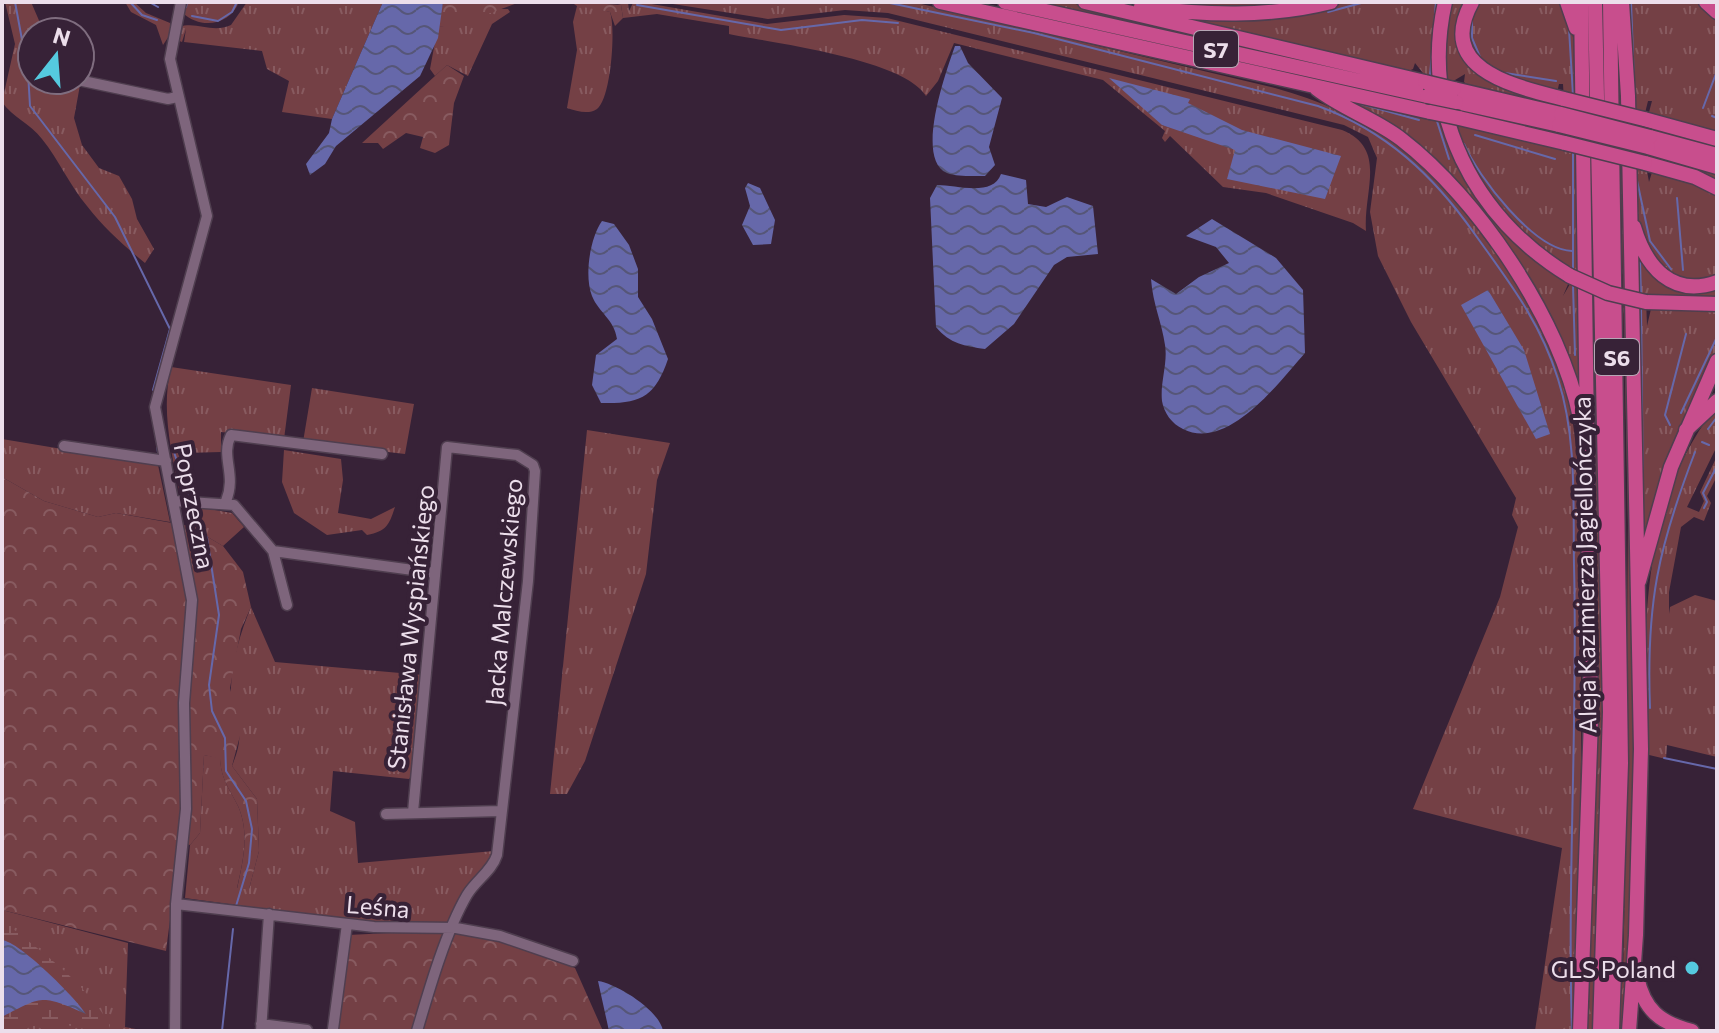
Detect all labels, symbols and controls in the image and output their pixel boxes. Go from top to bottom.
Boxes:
north arrow [16,16,96,96]
text: N [50,21,74,52]
road number: S7 [1194,31,1238,67]
road number: S6 [1595,339,1639,375]
street label: Aleja Kazimierza Jagiellończyka [1567,396,1601,734]
street label: Poprzeczna [169,441,221,571]
street label: Jacka Malczewskiego [479,477,527,707]
street label: Stanisława Wyspiańskiego [381,483,439,771]
street label: Leśna [345,889,411,923]
place label: GLS Poland [1551,954,1676,983]
marker: GLS Poland [1683,959,1701,977]

